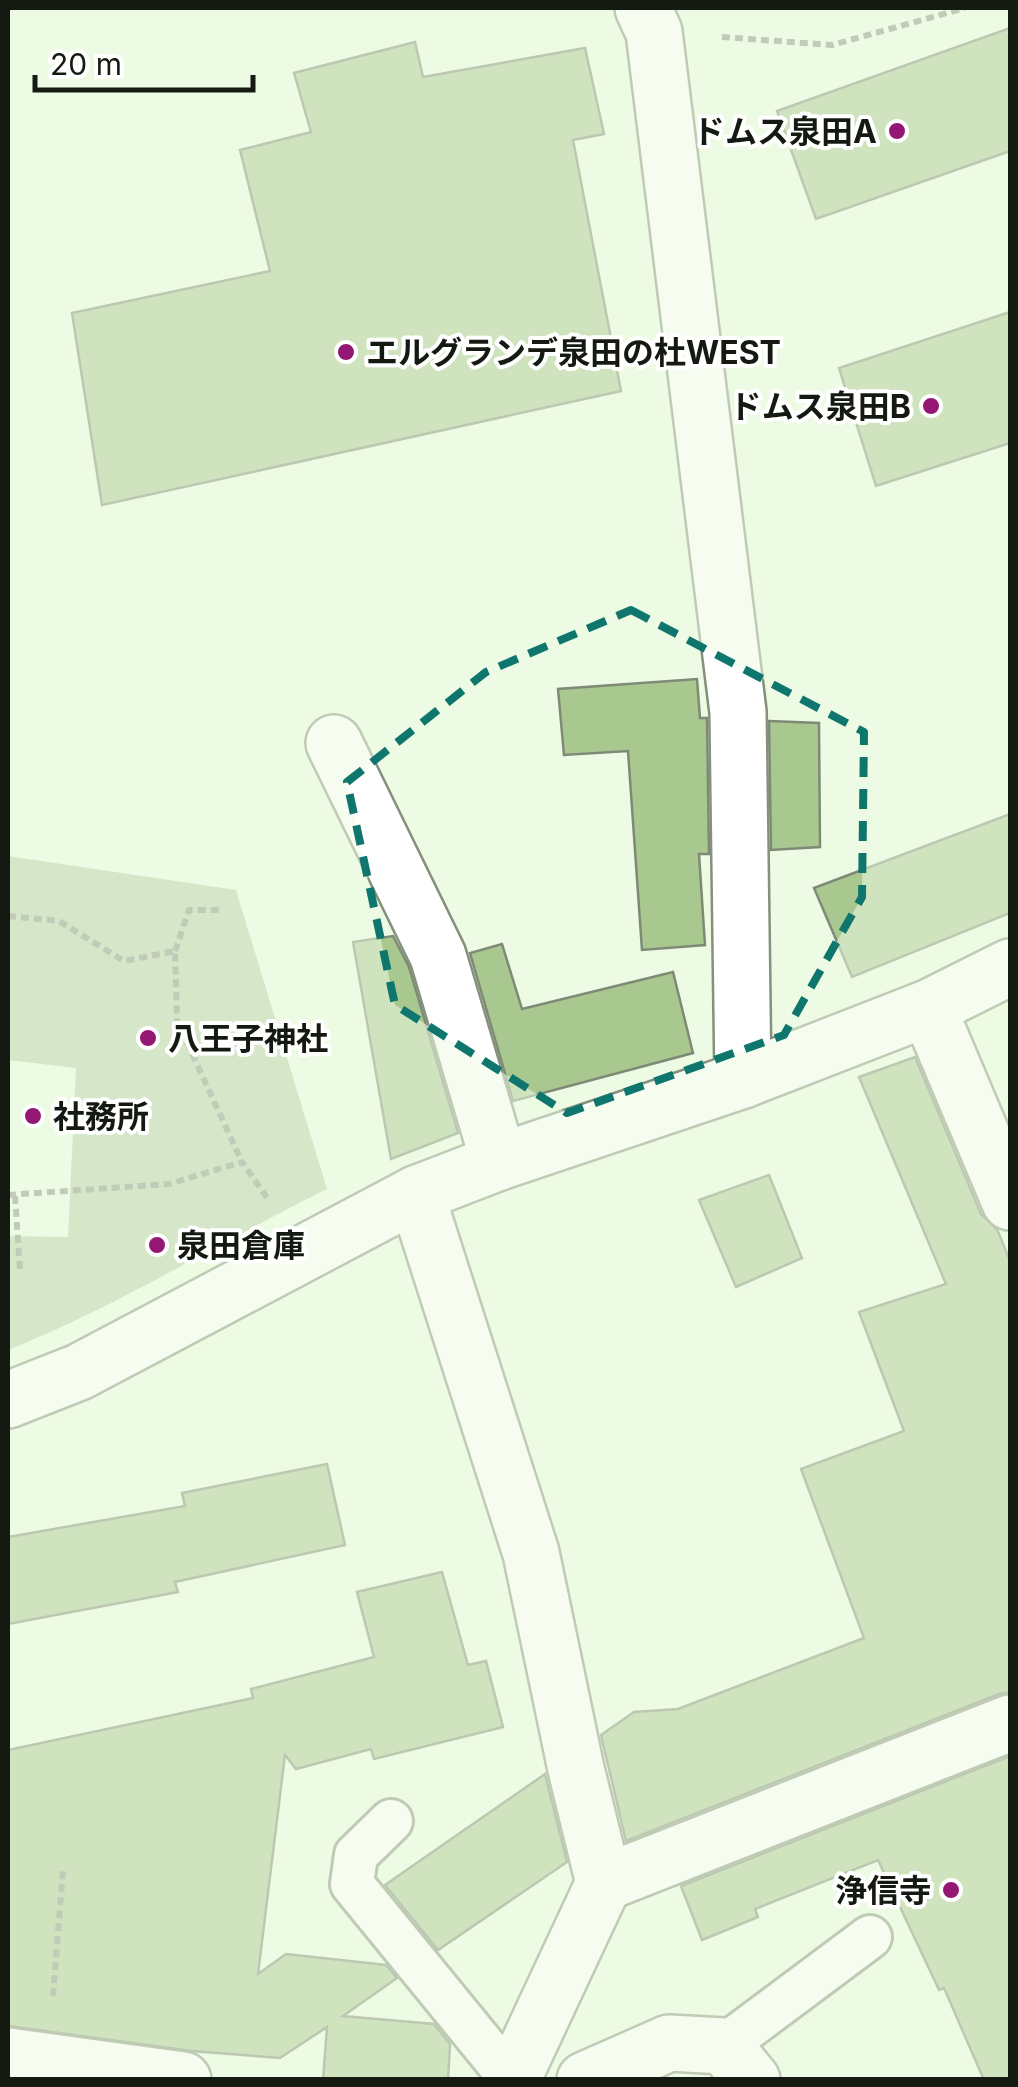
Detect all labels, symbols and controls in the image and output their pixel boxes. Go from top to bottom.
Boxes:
scale bar [35,30,252,92]
text: 20 m [50,46,122,82]
place label: ドムス泉田A [693,112,877,151]
marker: ドムス泉田A [886,120,908,142]
place label: エルグランデ泉田の杜WEST [366,333,781,372]
marker: エルグランデ泉田の杜WEST [335,341,357,363]
place label: ドムス泉田B [730,387,911,426]
marker: ドムス泉田B [920,395,942,417]
place label: 八王子神社 [168,1019,328,1058]
marker: 八王子神社 [137,1027,159,1049]
place label: 社務所 [53,1097,149,1136]
marker: 社務所 [22,1105,44,1127]
place label: 泉田倉庫 [177,1226,305,1265]
marker: 泉田倉庫 [146,1234,168,1256]
place label: 浄信寺 [835,1871,931,1910]
marker: 浄信寺 [940,1879,962,1901]

